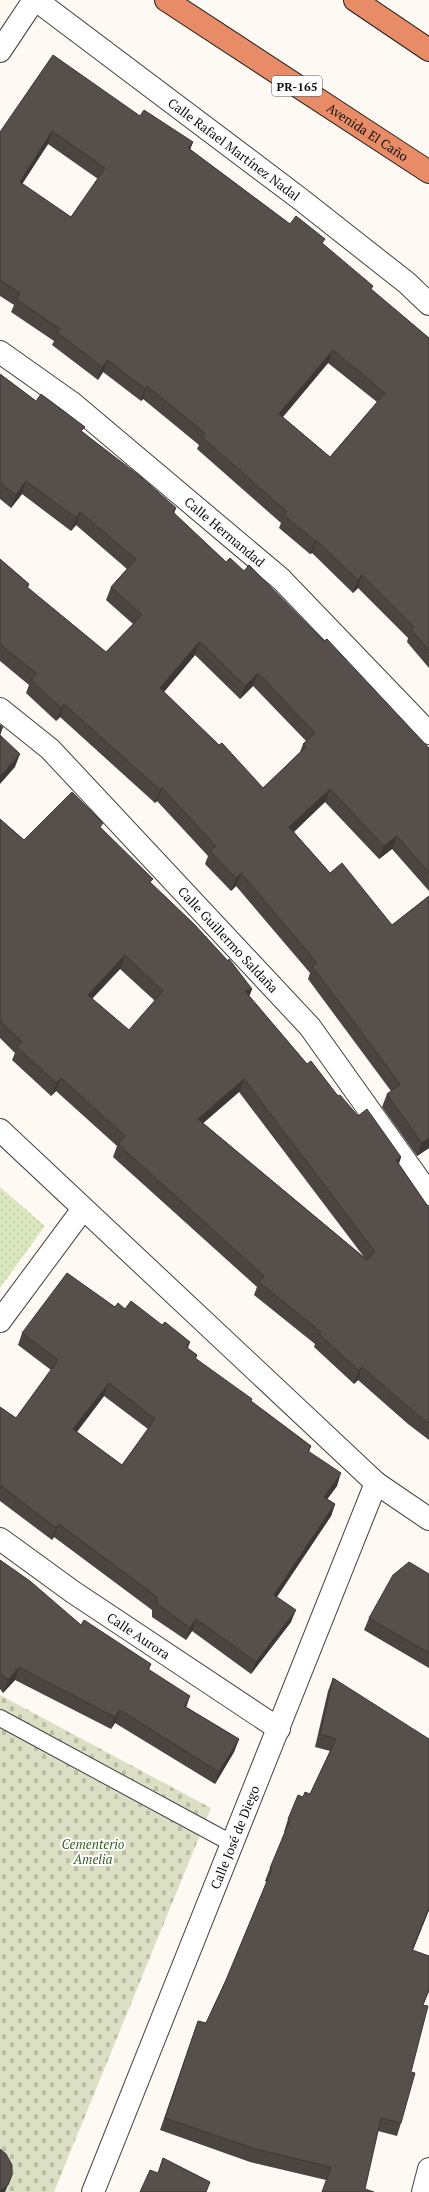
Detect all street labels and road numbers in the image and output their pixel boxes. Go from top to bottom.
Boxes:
road number: PR-165 [272,76,322,96]
street label: Calle Rafael Martínez Nadal [164,94,304,205]
street label: Avenida El Caño [323,99,412,165]
street label: Calle Hermandad [181,493,269,571]
street label: Calle Guillermo Saldaña [174,883,283,997]
street label: Calle Aurora [103,1608,174,1663]
street label: Calle José de Diego [206,1783,263,1892]

